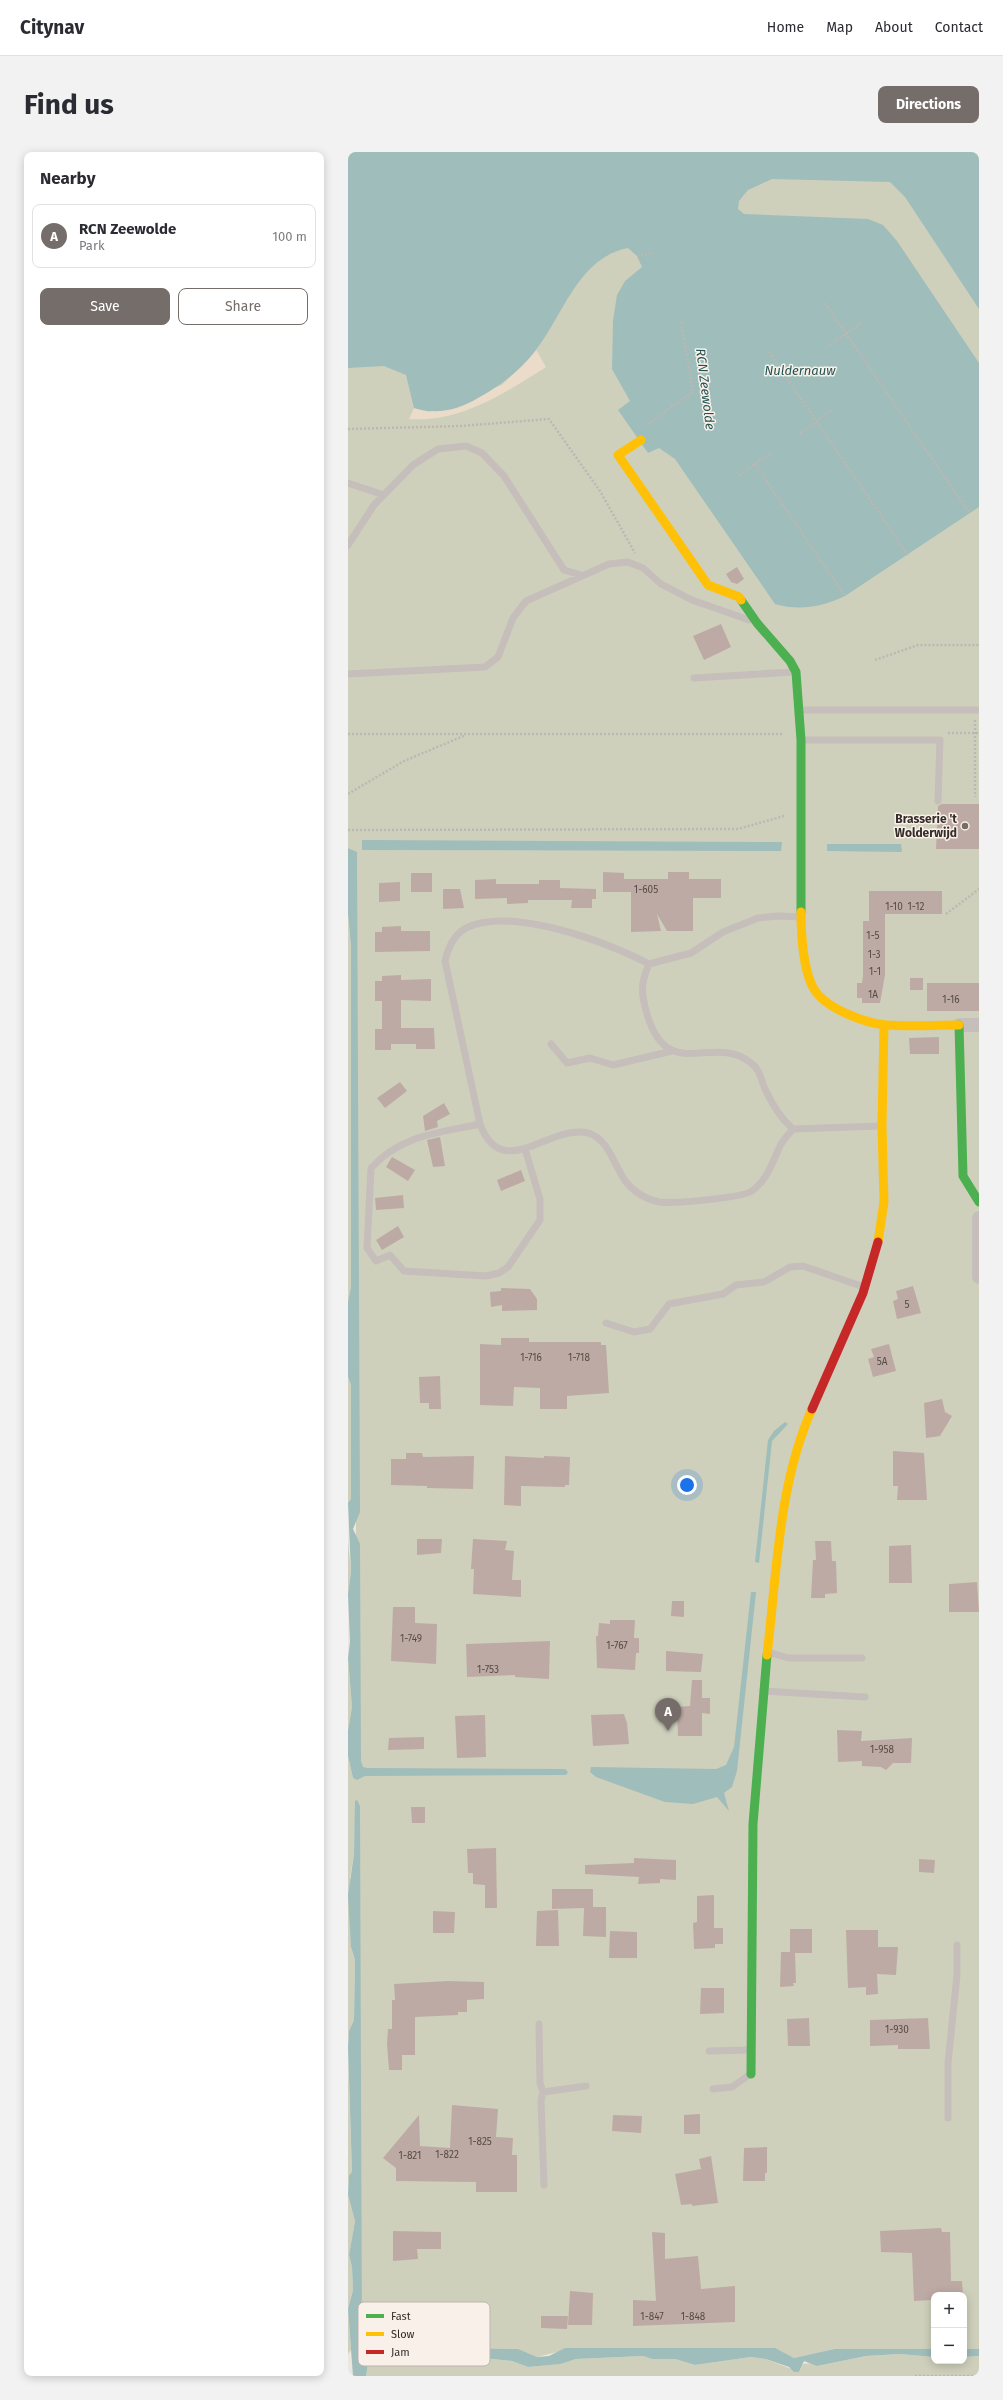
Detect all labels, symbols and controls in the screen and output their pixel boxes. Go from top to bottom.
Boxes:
text: Citynav [20,16,84,39]
text: Home [767,19,804,36]
text: Map [826,19,853,36]
text: About [875,19,913,36]
text: Contact [935,19,983,36]
button: Directions [878,86,979,123]
text: Find us [24,88,114,121]
text: Nearby [40,168,95,189]
text: RCN Zeewolde [79,220,176,238]
text: A [50,229,58,244]
text: 100 m [272,229,307,244]
text: Park [79,238,105,253]
button: Save [40,288,170,325]
button: Share [178,288,308,325]
water label: RCN Zeewolde [693,348,718,431]
water label: Nuldernauw [765,363,836,378]
place label: Brasserie 't Wolderwijd [895,812,957,840]
marker: Brasserie 't Wolderwijd [960,821,970,831]
house number: 1-605 [634,884,658,896]
house number: 1-10 [885,901,903,913]
house number: 1-12 [908,901,925,913]
house number: 1-5 [866,930,880,942]
house number: 1-3 [868,949,880,961]
house number: 1-1 [869,966,881,978]
house number: 1A [868,989,878,1001]
house number: 1-16 [942,994,960,1006]
house number: 5 [904,1299,910,1311]
house number: 1-716 [520,1352,542,1364]
house number: 1-718 [568,1352,590,1364]
house number: 5A [877,1356,888,1368]
your location [677,1475,697,1495]
house number: 1-749 [400,1633,422,1645]
house number: 1-767 [606,1640,628,1652]
house number: 1-753 [477,1664,499,1676]
pin: A [655,1698,681,1731]
house number: 1-958 [870,1744,895,1756]
house number: 1-930 [885,2024,909,2036]
house number: 1-825 [468,2136,492,2148]
house number: 1-822 [435,2149,459,2161]
house number: 1-821 [399,2150,421,2162]
map controls [931,2292,967,2364]
button: + [931,2292,967,2328]
legend [358,2302,490,2366]
text: Fast [391,2310,411,2323]
house number: 1-847 [640,2311,664,2323]
house number: 1-848 [681,2311,706,2323]
text: Slow [391,2328,415,2341]
button: − [931,2328,967,2364]
text: Jam [391,2346,410,2359]

